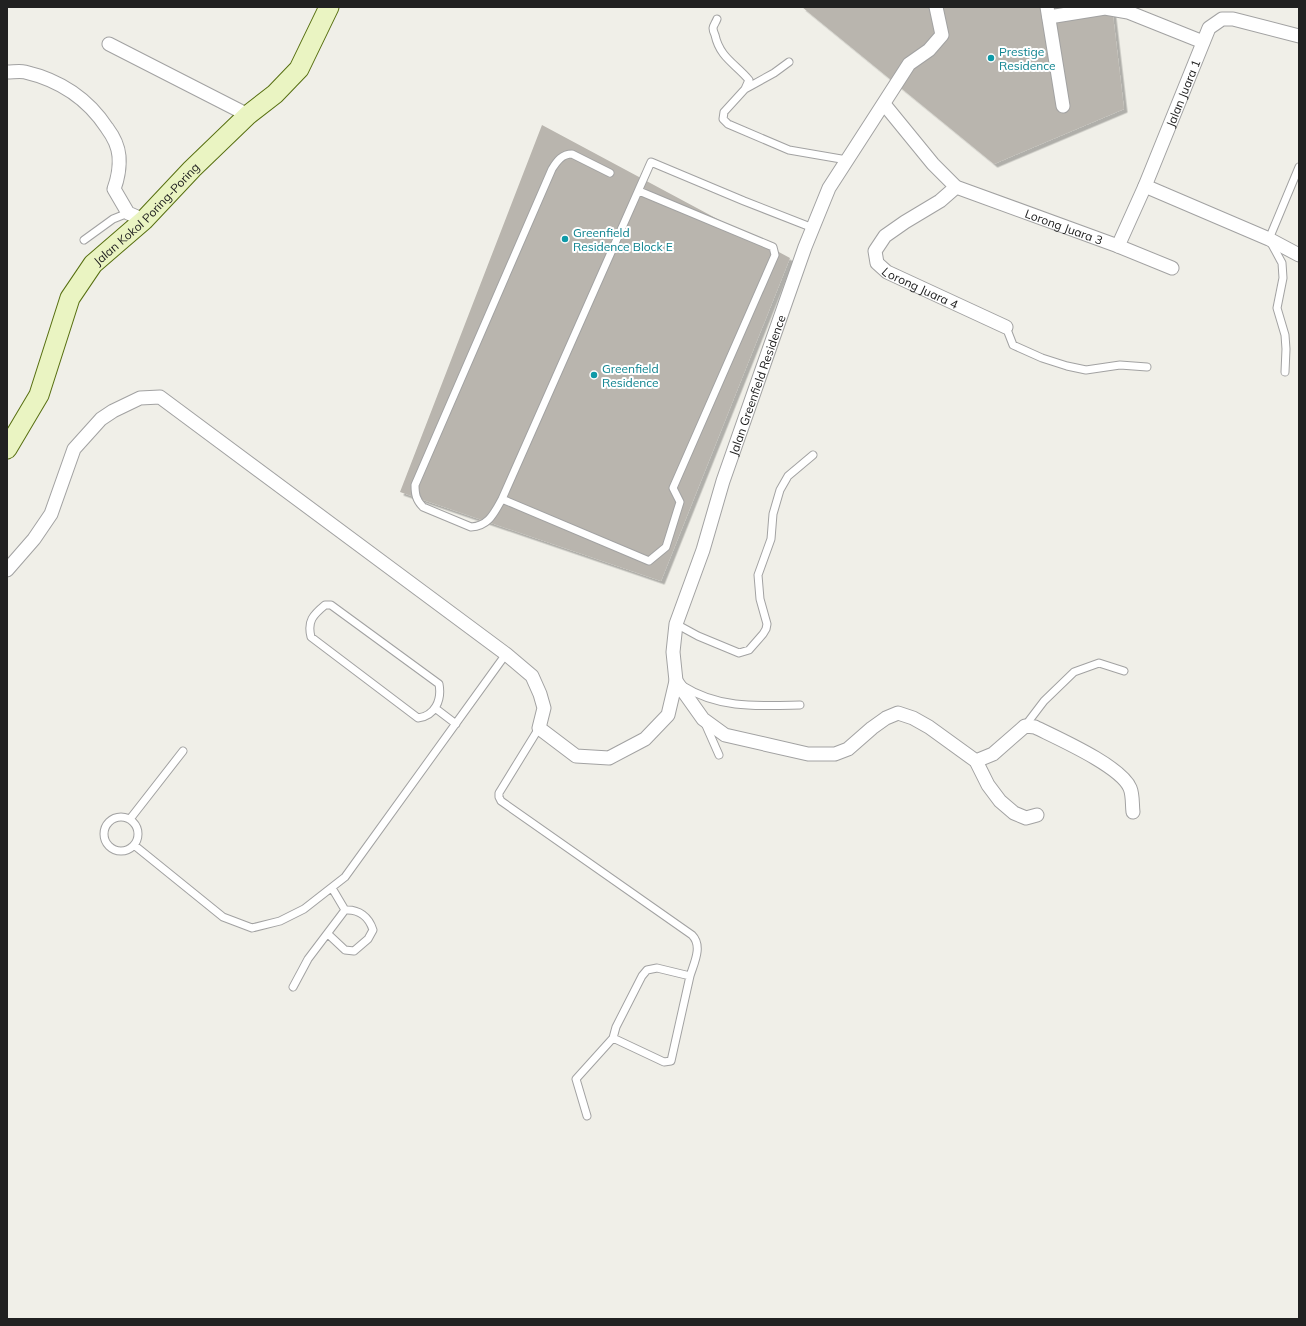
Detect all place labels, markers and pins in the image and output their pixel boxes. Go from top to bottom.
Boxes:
place label: Prestige Residence [999,44,1056,73]
marker: Prestige Residence [986,53,996,63]
place label: Greenfield Residence Block E [573,225,673,254]
marker: Greenfield Residence Block E [560,234,570,244]
place label: Greenfield Residence [602,361,659,390]
marker: Greenfield Residence [589,370,599,380]

